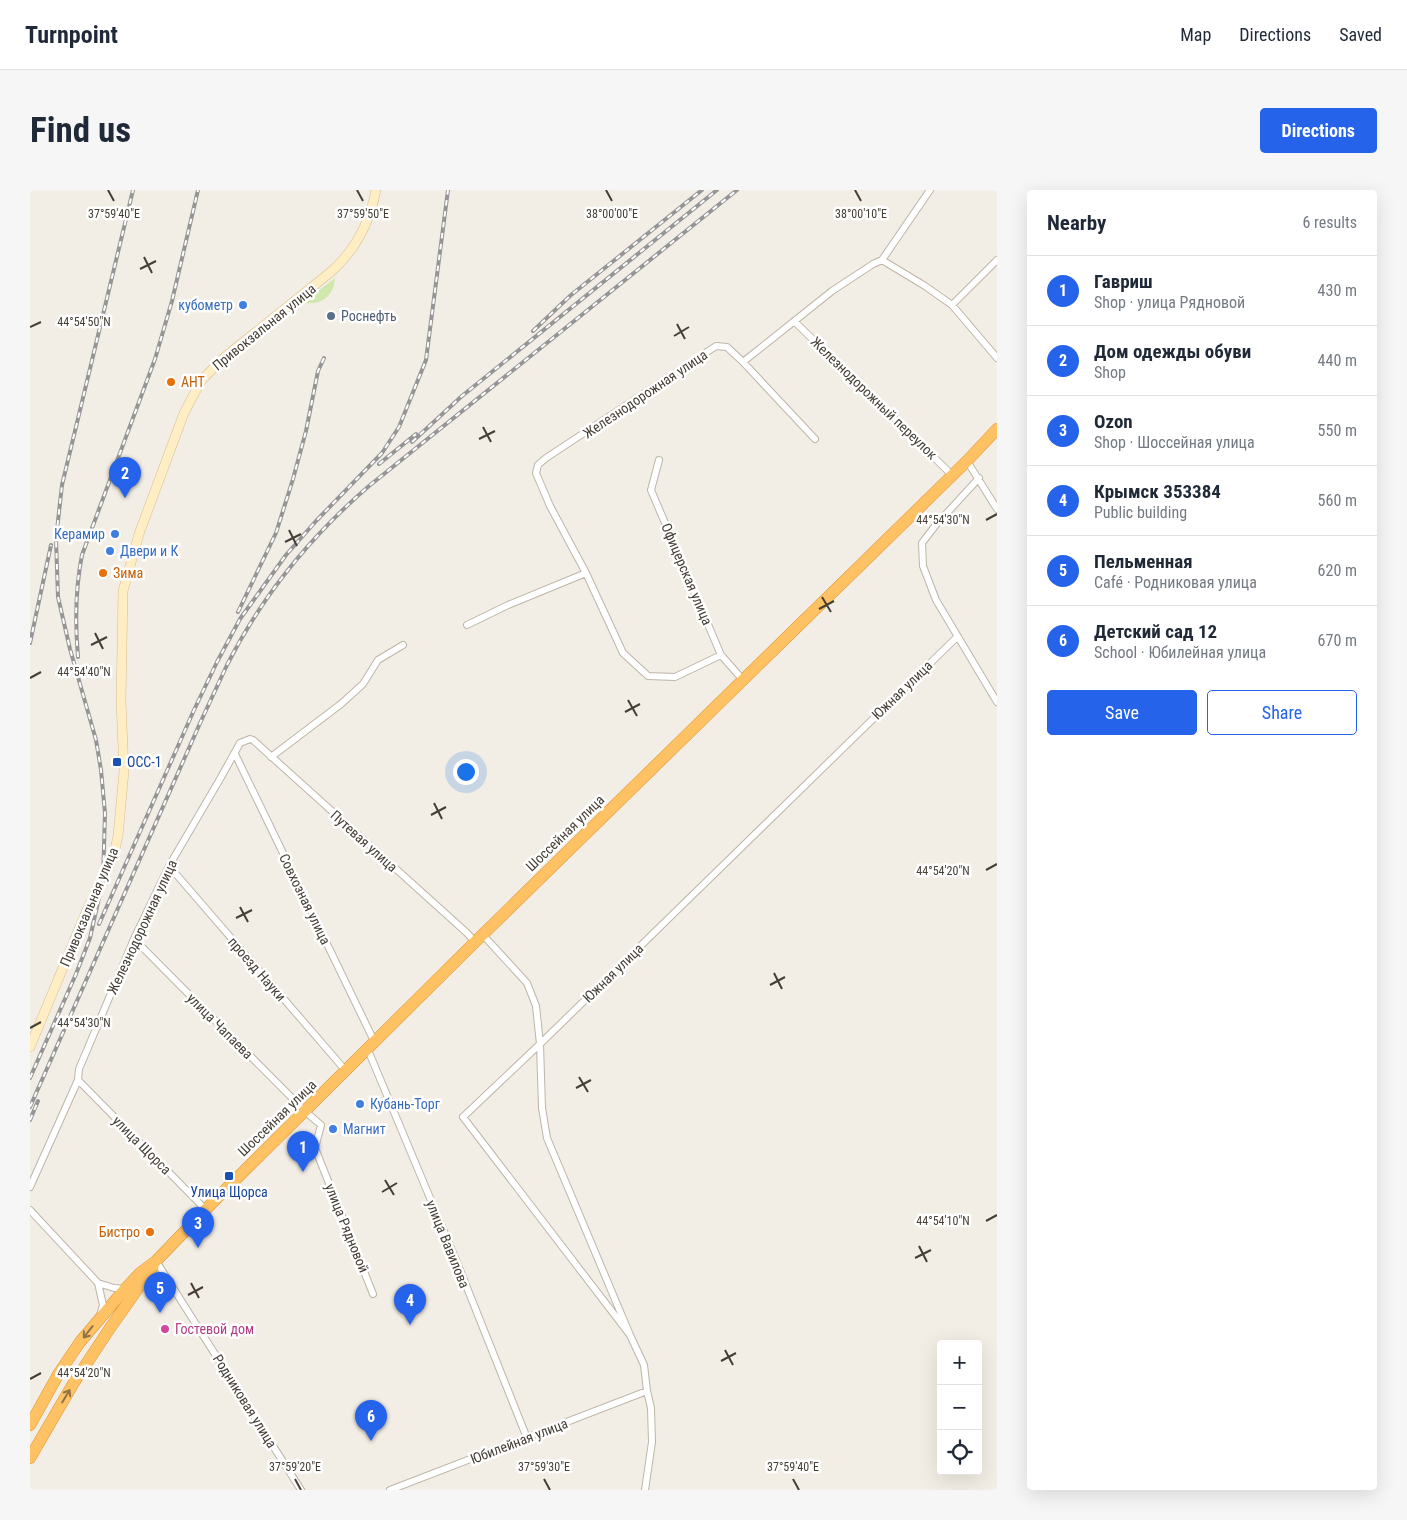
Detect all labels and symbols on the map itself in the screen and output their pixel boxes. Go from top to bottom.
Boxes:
text: 37°59'40"E [88,207,140,221]
text: 37°59'50"E [337,207,389,221]
text: 38°00'00"E [586,207,638,221]
text: 38°00'10"E [835,207,887,221]
street label: Привокзальная улица [209,281,319,373]
place label: кубометр [178,297,233,313]
marker: кубометр [237,299,249,311]
place label: Роснефть [341,308,397,324]
marker: Роснефть [325,310,337,322]
text: 44°54'50"N [57,315,111,329]
street label: Железнодорожный переулок [808,333,941,463]
street label: Железнодорожная улица [580,346,710,442]
place label: АНТ [181,374,205,390]
marker: АНТ [165,376,177,388]
pin: 2 [109,457,141,498]
text: 44°54'30"N [916,513,970,527]
street label: Офицерская улица [658,521,716,627]
place label: Керамир [54,526,105,542]
marker: Керамир [109,528,121,540]
place label: Двери и К [120,543,178,559]
marker: Двери и К [104,545,116,557]
place label: Зима [113,565,143,581]
marker: Зима [97,567,109,579]
street label: Южная улица [869,657,935,723]
text: 44°54'40"N [57,665,111,679]
place label: ОСС-1 [127,754,162,770]
marker: ОСС-1 [111,756,123,768]
your location [453,759,479,785]
street label: Шоссейная улица [522,792,608,874]
street label: Путевая улица [327,807,401,875]
street label: Привокзальная улица [57,845,121,969]
street label: Совхозная улица [276,851,334,947]
street label: Железнодорожная улица [104,857,180,997]
text: 44°54'20"N [916,864,970,878]
street label: проезд Науки [225,934,289,1004]
street label: Южная улица [580,940,646,1006]
street label: улица Чапаева [184,990,256,1062]
text: 44°54'30"N [57,1016,111,1030]
street label: Шоссейная улица [234,1077,320,1159]
place label: Кубань-Торг [370,1096,440,1112]
marker: Кубань-Торг [354,1098,366,1110]
street label: улица Щорса [109,1112,175,1178]
place label: Магнит [343,1121,386,1137]
marker: Магнит [327,1123,339,1135]
pin: 1 [287,1131,319,1172]
marker: Улица Щорса [223,1170,235,1182]
street label: улица Рядновой [322,1181,372,1275]
place label: Улица Щорса [190,1184,268,1200]
street label: улица Вавилова [423,1198,473,1290]
pin: 3 [182,1207,214,1248]
text: 44°54'10"N [916,1214,970,1228]
place label: Бистро [99,1224,140,1240]
marker: Бистро [144,1226,156,1238]
pin: 5 [144,1272,176,1313]
pin: 4 [394,1284,426,1325]
place label: Гостевой дом [175,1321,254,1337]
marker: Гостевой дом [159,1323,171,1335]
one-way arrow [83,1325,94,1338]
street label: Родниковая улица [210,1351,280,1451]
text: 44°54'20"N [57,1366,111,1380]
one-way arrow [62,1390,72,1404]
pin: 6 [355,1400,387,1441]
street label: Юбилейная улица [468,1415,570,1467]
text: 37°59'20"E [269,1460,321,1474]
text: 37°59'30"E [518,1460,570,1474]
text: 37°59'40"E [767,1460,819,1474]

